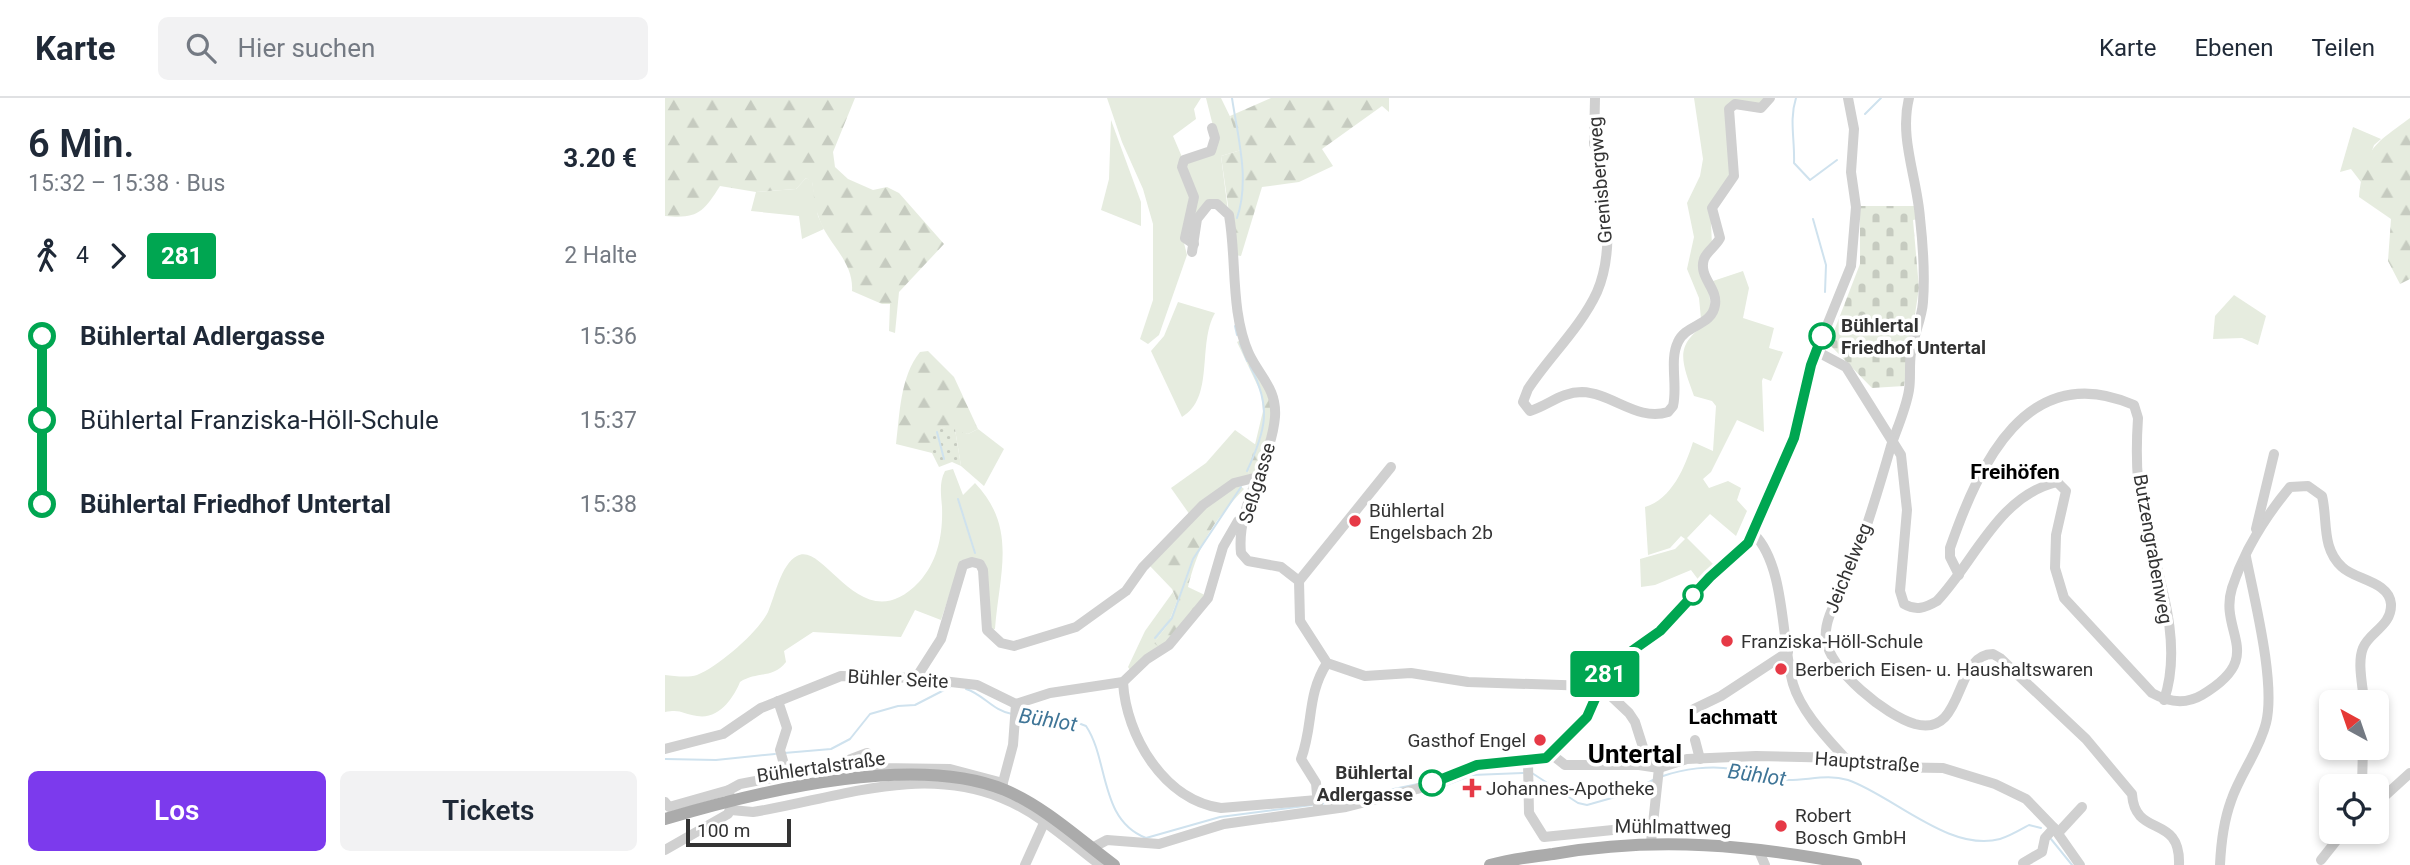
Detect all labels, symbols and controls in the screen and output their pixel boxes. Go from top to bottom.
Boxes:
search box [158,17,648,80]
text: Karte [35,29,116,68]
icon: search [182,29,220,67]
text: Hier suchen [238,33,375,63]
text: Karte [2099,34,2156,62]
text: Ebenen [2194,34,2273,62]
text: Teilen [2311,34,2375,62]
street label: Grenisbergweg [1583,116,1617,244]
text: 6 Min. [28,122,134,166]
text: 3.20 € [563,143,637,173]
text: 15:32 – 15:38 · Bus [28,170,225,197]
icon: walk [28,237,66,275]
icon: forward [99,237,137,275]
text: 4 [76,242,89,269]
text: 281 [161,242,202,270]
text: 2 Halte [564,242,637,269]
place label: Bühlertal Friedhof Untertal [1841,314,1986,359]
text: Bühlertal Adlergasse [80,321,325,351]
text: 15:36 [580,323,637,350]
marker: Bühlertal Friedhof Untertal [1809,323,1835,349]
text: Bühlertal Franziska-Höll-Schule [80,405,439,435]
text: 15:37 [580,407,637,434]
street label: Seßgasse [1234,440,1280,526]
district label: Freihöfen [1970,460,2060,484]
street label: Butzengrabenweg [2129,472,2177,626]
text: Bühlertal Friedhof Untertal [80,489,391,519]
text: 15:38 [580,491,637,518]
place label: Bühlertal Engelsbach 2b [1369,499,1493,544]
marker: Bühlertal Engelsbach 2b [1347,513,1363,529]
street label: Jeichelweg [1819,520,1877,616]
unlabelled marker [1683,585,1703,605]
place label: Franziska-Höll-Schule [1741,630,1923,653]
marker: Franziska-Höll-Schule [1719,633,1735,649]
line badge: 281 [1565,651,1645,697]
place label: Berberich Eisen- u. Haushaltswaren [1795,658,2093,681]
text: 281 [1584,660,1626,688]
marker: Berberich Eisen- u. Haushaltswaren [1773,661,1789,677]
street label: Bühler Seite [847,665,949,693]
north arrow [2319,690,2389,760]
map controls [2319,690,2389,844]
water label: Bühlot [1017,704,1079,736]
district label: Lachmatt [1689,705,1777,729]
place label: Gasthof Engel [1407,729,1526,752]
marker: Gasthof Engel [1532,732,1548,748]
district label: Untertal [1588,739,1682,769]
street label: Bühlertalstraße [755,747,887,787]
street label: Hauptstraße [1814,747,1920,777]
water label: Bühlot [1726,759,1788,791]
place label: Bühlertal Adlergasse [1317,761,1413,806]
marker: Bühlertal Adlergasse [1419,770,1445,796]
button: Los [28,771,326,851]
button: Tickets [340,771,637,851]
button: locate [2319,774,2389,844]
place label: Johannes-Apotheke [1486,777,1654,800]
marker: Johannes-Apotheke [1464,780,1480,796]
place label: Robert Bosch GmbH [1795,804,1906,849]
street label: Mühlmattweg [1615,814,1731,840]
scale bar [686,816,791,848]
marker: Robert Bosch GmbH [1773,818,1789,834]
text: 100 m [697,819,750,842]

